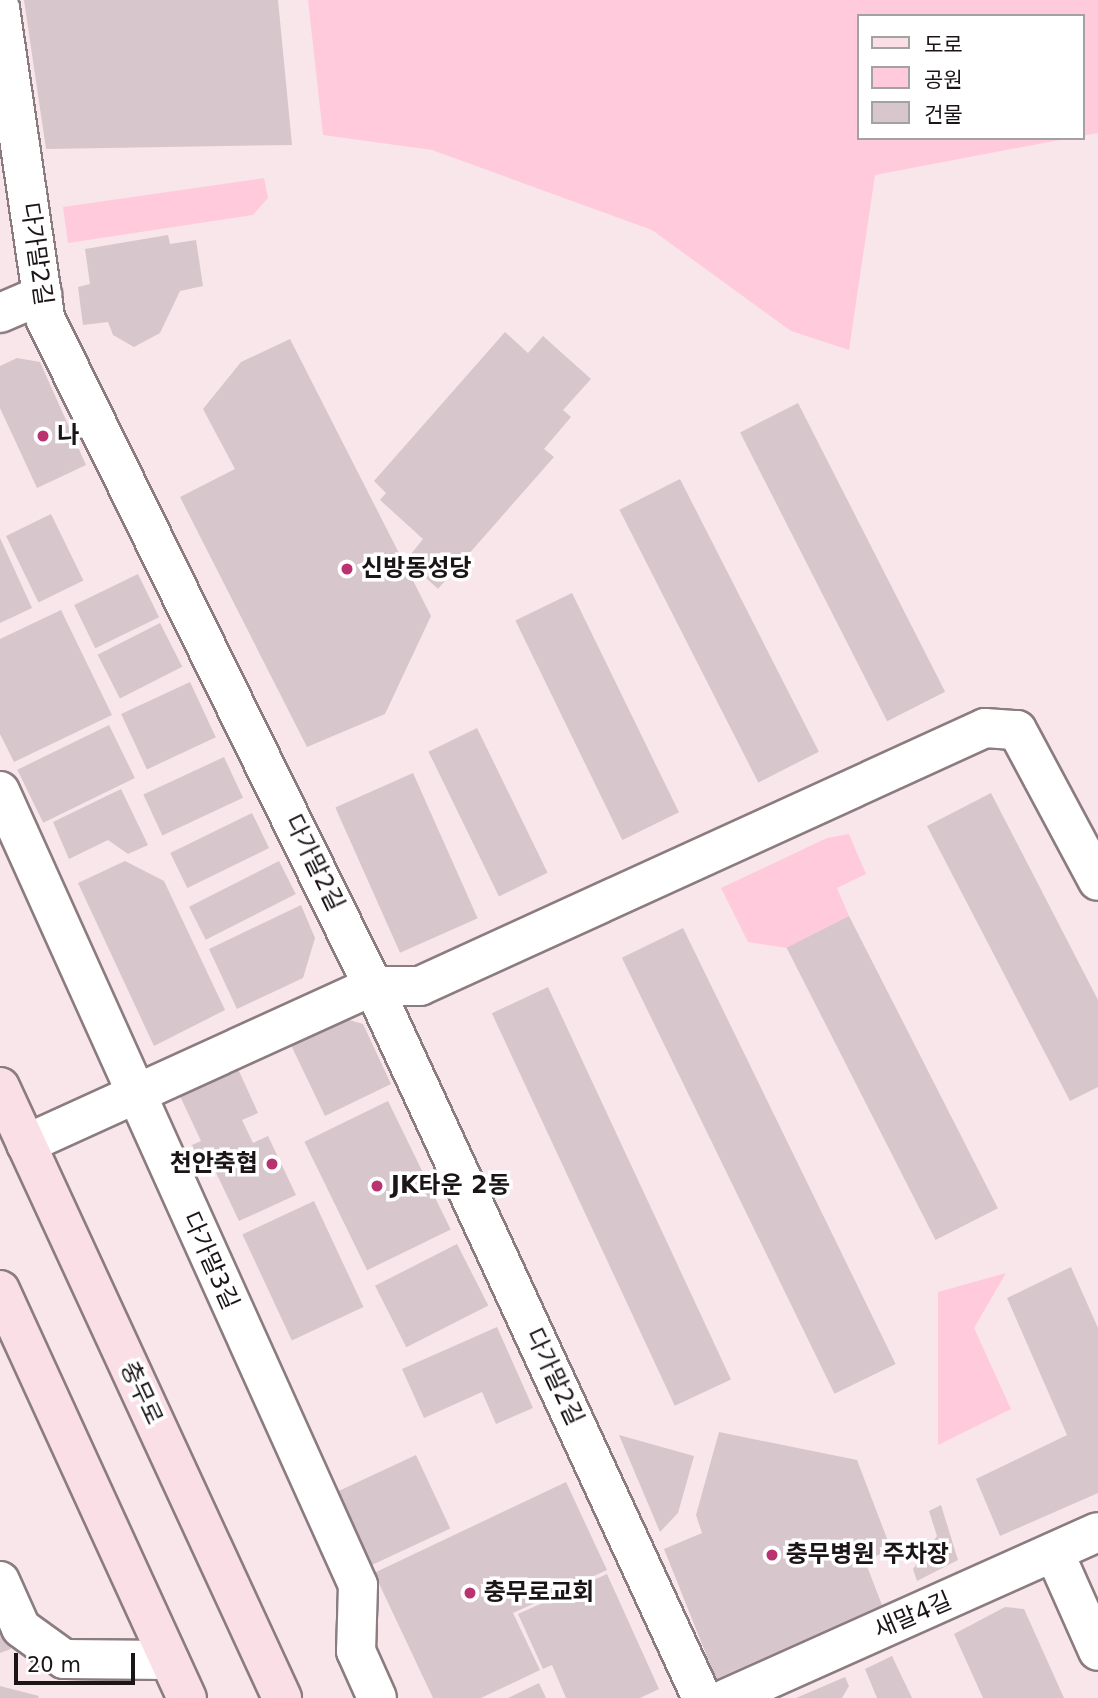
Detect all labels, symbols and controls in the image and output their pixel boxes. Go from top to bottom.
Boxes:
legend [856,14,1084,140]
text: 도로 [924,33,963,57]
text: 공원 [924,68,963,92]
text: 건물 [924,103,963,127]
street label: 다가말2길 [15,201,57,307]
place label: 나 [57,422,79,450]
marker: 나 [35,428,51,444]
place label: 신방동성당 [361,555,471,583]
marker: 신방동성당 [339,561,355,577]
street label: 다가말2길 [278,810,350,916]
place label: 천안축협 [170,1150,258,1178]
marker: 천안축협 [264,1156,280,1172]
place label: JK타운 2동 [391,1172,510,1200]
marker: JK타운 2동 [369,1178,385,1194]
street label: 다가말3길 [176,1208,244,1314]
street label: 다가말2길 [519,1324,589,1430]
street label: 충무로 [114,1357,168,1429]
place label: 충무병원 주차장 [786,1541,949,1569]
marker: 충무병원 주차장 [764,1547,780,1563]
place label: 충무로교회 [484,1579,594,1607]
marker: 충무로교회 [462,1585,478,1601]
street label: 새말4길 [870,1587,956,1645]
scale bar [18,1638,138,1682]
text: 20 m [27,1653,81,1677]

